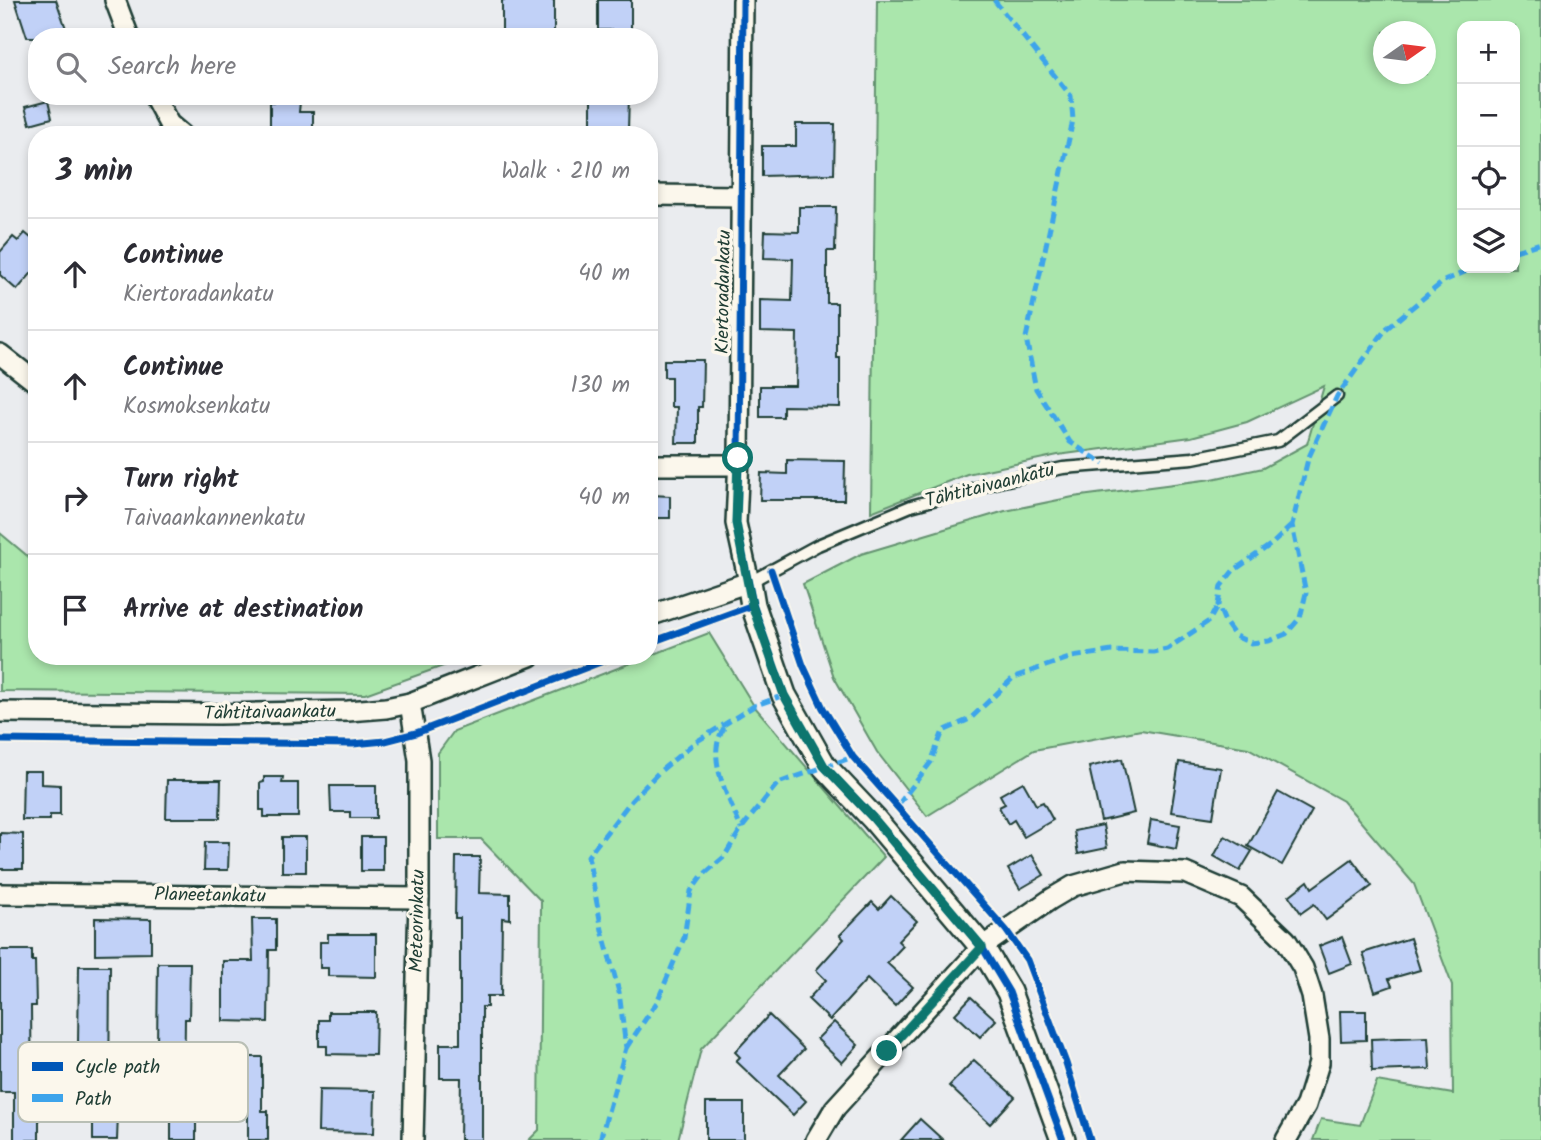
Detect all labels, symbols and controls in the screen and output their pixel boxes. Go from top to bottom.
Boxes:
north arrow [1373,21,1436,84]
map controls [1457,21,1520,273]
button: + [1457,21,1520,84]
search box [28,28,658,105]
text: Search here [108,46,236,88]
icon: search [52,48,90,86]
button: − [1457,84,1520,147]
button: locate [1457,147,1520,210]
text: 3 min [56,148,133,196]
text: Walk · 210 m [501,154,630,190]
button: layers [1457,210,1520,273]
street label: Kiertoradankatu [708,229,740,355]
text: Continue [123,235,224,277]
icon: ahead [56,255,94,293]
text: 40 m [578,256,630,292]
text: Kiertoradankatu [123,277,274,313]
text: Continue [123,347,224,389]
icon: ahead [56,367,94,405]
text: 130 m [571,368,630,404]
text: Kosmoksenkatu [123,389,270,425]
route start [722,442,753,473]
street label: Tähtitaivaankatu [922,455,1058,517]
text: Turn right [123,459,239,501]
icon: right [56,479,94,517]
text: 40 m [578,480,630,516]
text: Taivaankannenkatu [123,501,305,537]
text: Arrive at destination [123,589,363,631]
icon: arrive [56,591,94,629]
street label: Tähtitaivaankatu [204,697,336,729]
street label: Meteorinkatu [402,869,434,973]
street label: Planeetankatu [154,880,266,912]
route end [871,1035,902,1066]
legend [18,1042,248,1122]
text: Cycle path [75,1053,160,1083]
text: Path [75,1085,112,1115]

